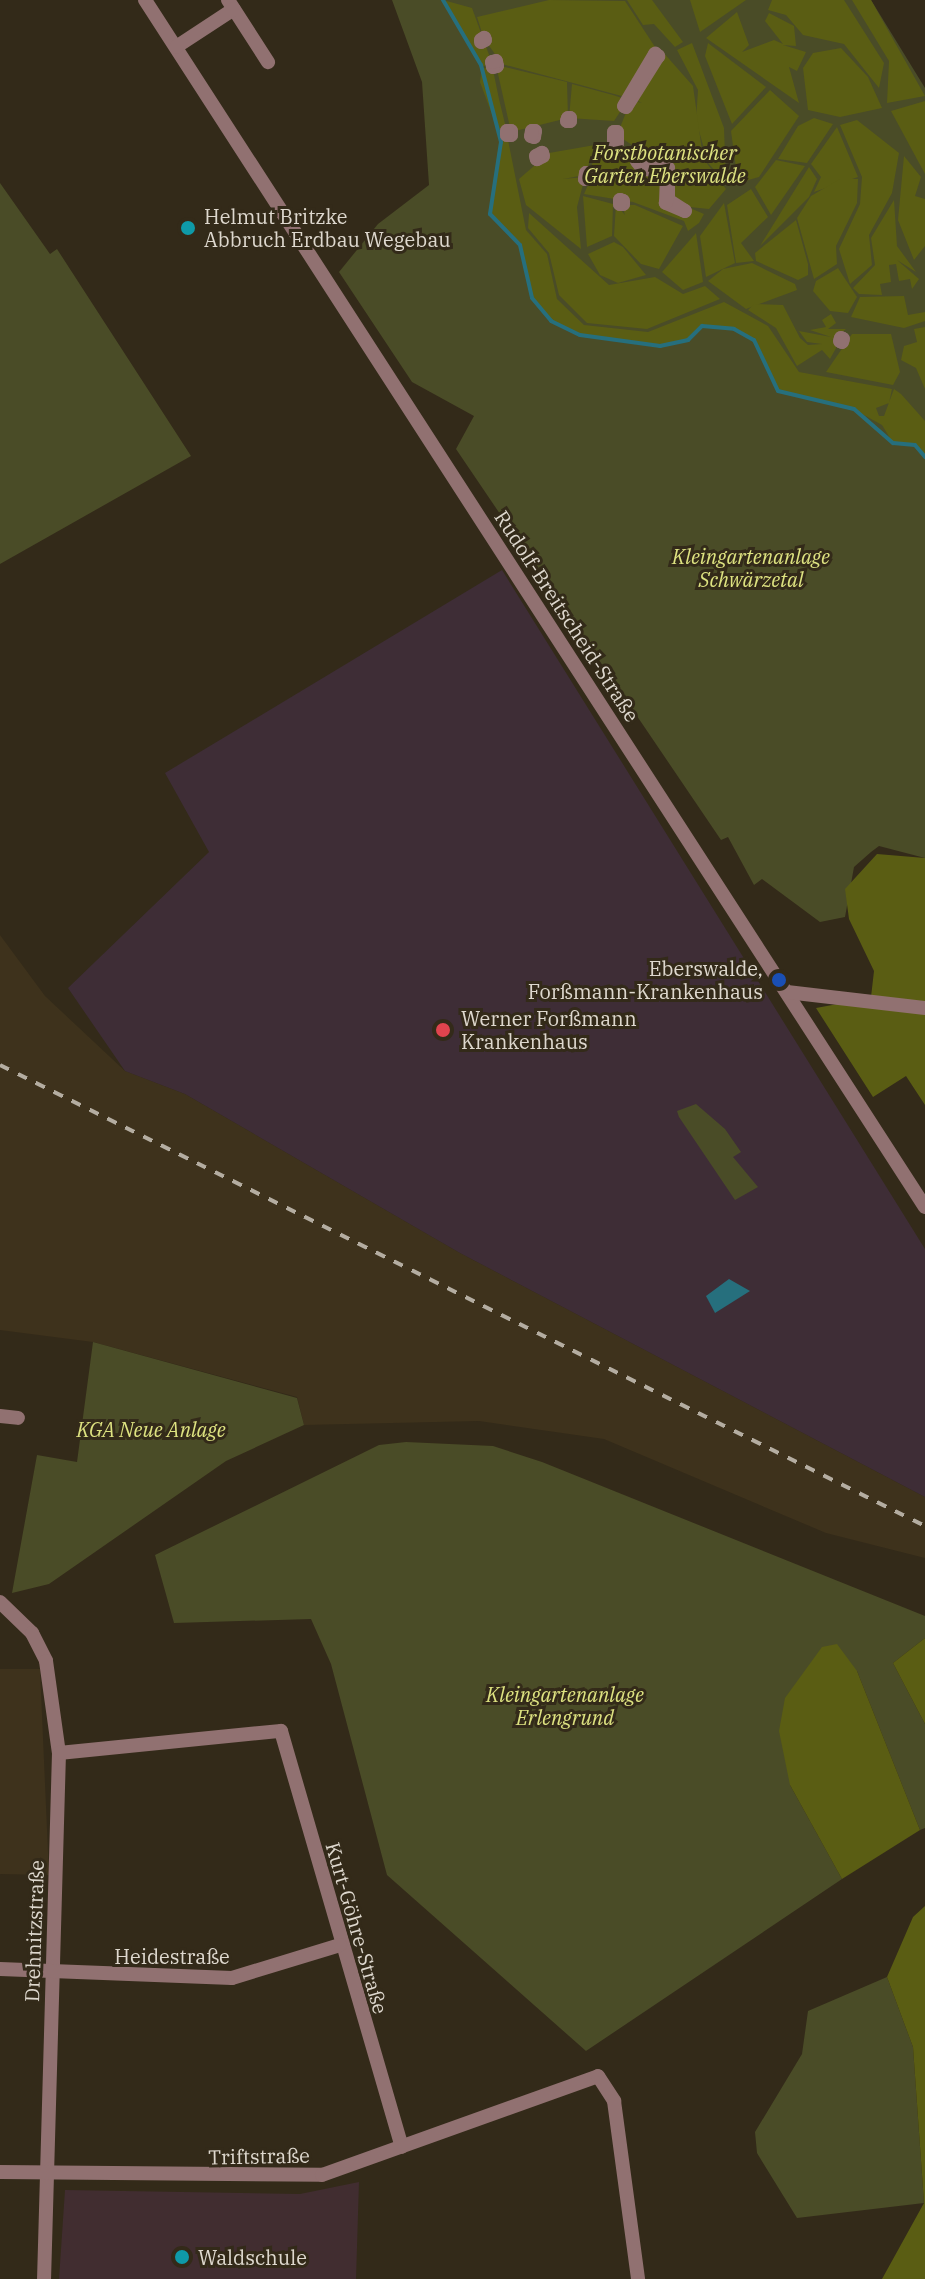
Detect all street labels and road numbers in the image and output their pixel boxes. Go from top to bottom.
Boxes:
street label: Rudolf-Breitscheid-Straße [490,506,644,726]
street label: Kurt-Göhre-Straße [321,1839,393,2017]
street label: Drehnitzstraße [20,1859,48,2003]
street label: Heidestraße [114,1944,230,1968]
street label: Triftstraße [208,2143,310,2169]

